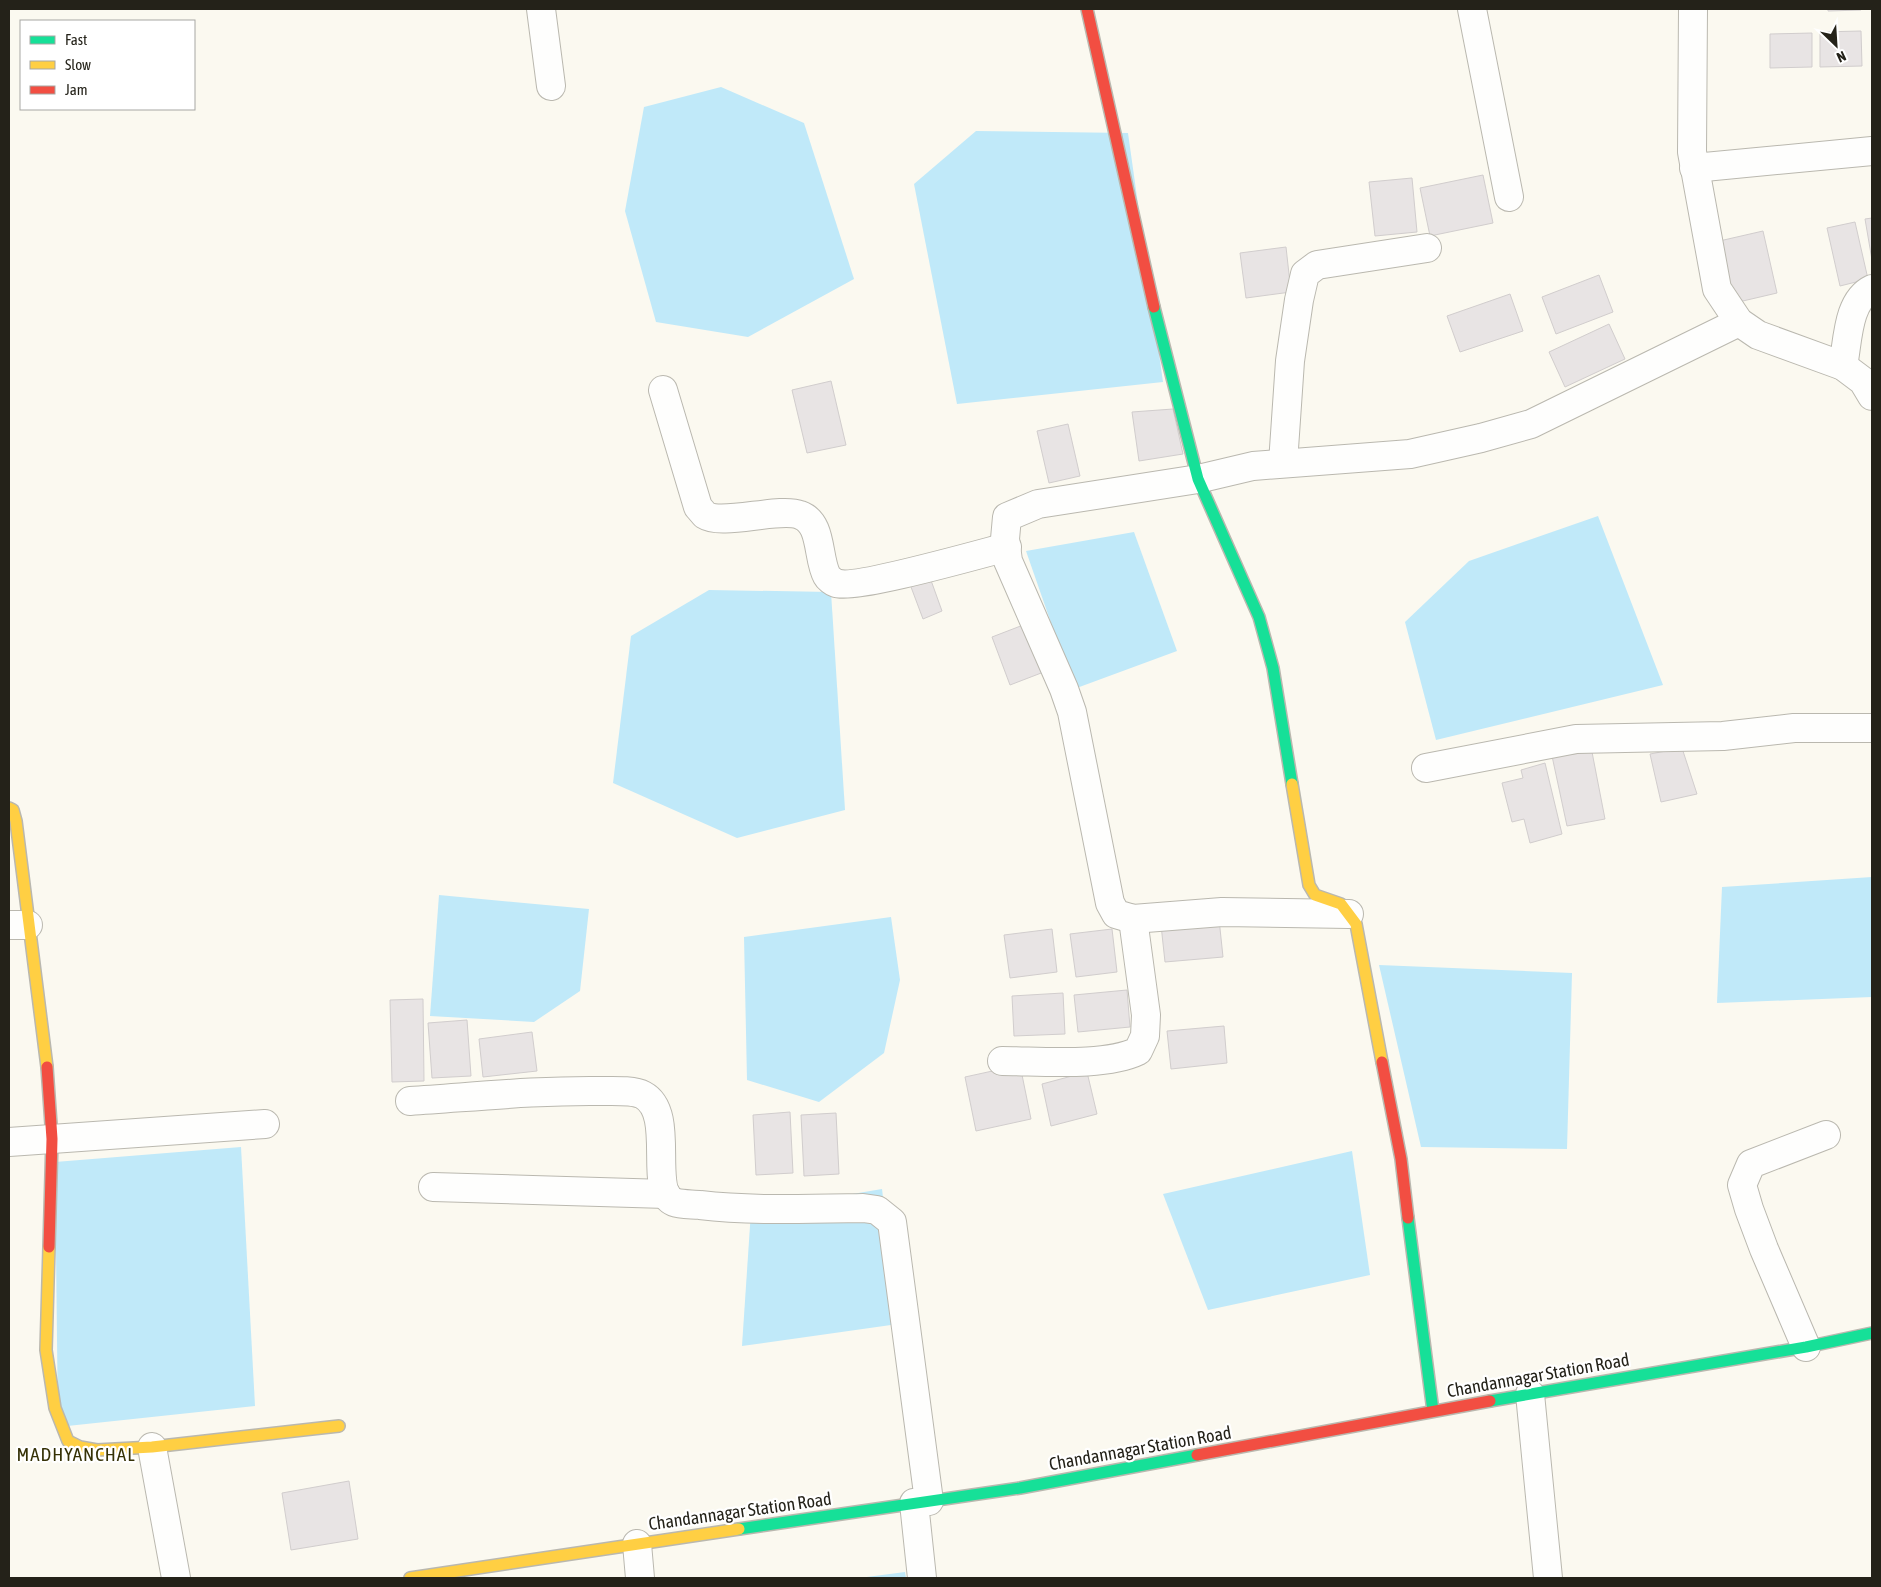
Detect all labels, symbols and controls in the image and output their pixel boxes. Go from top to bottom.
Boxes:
legend [20,20,195,110]
north arrow [1811,20,1861,70]
text: Fast [65,31,87,48]
text: N [1834,48,1849,66]
text: Slow [65,56,91,73]
text: Jam [65,81,88,98]
street label: Chandannagar Station Road [1445,1349,1631,1401]
street label: Chandannagar Station Road [1047,1422,1233,1474]
district label: MADHYANCHAL [17,1443,136,1465]
street label: Chandannagar Station Road [647,1488,833,1534]

